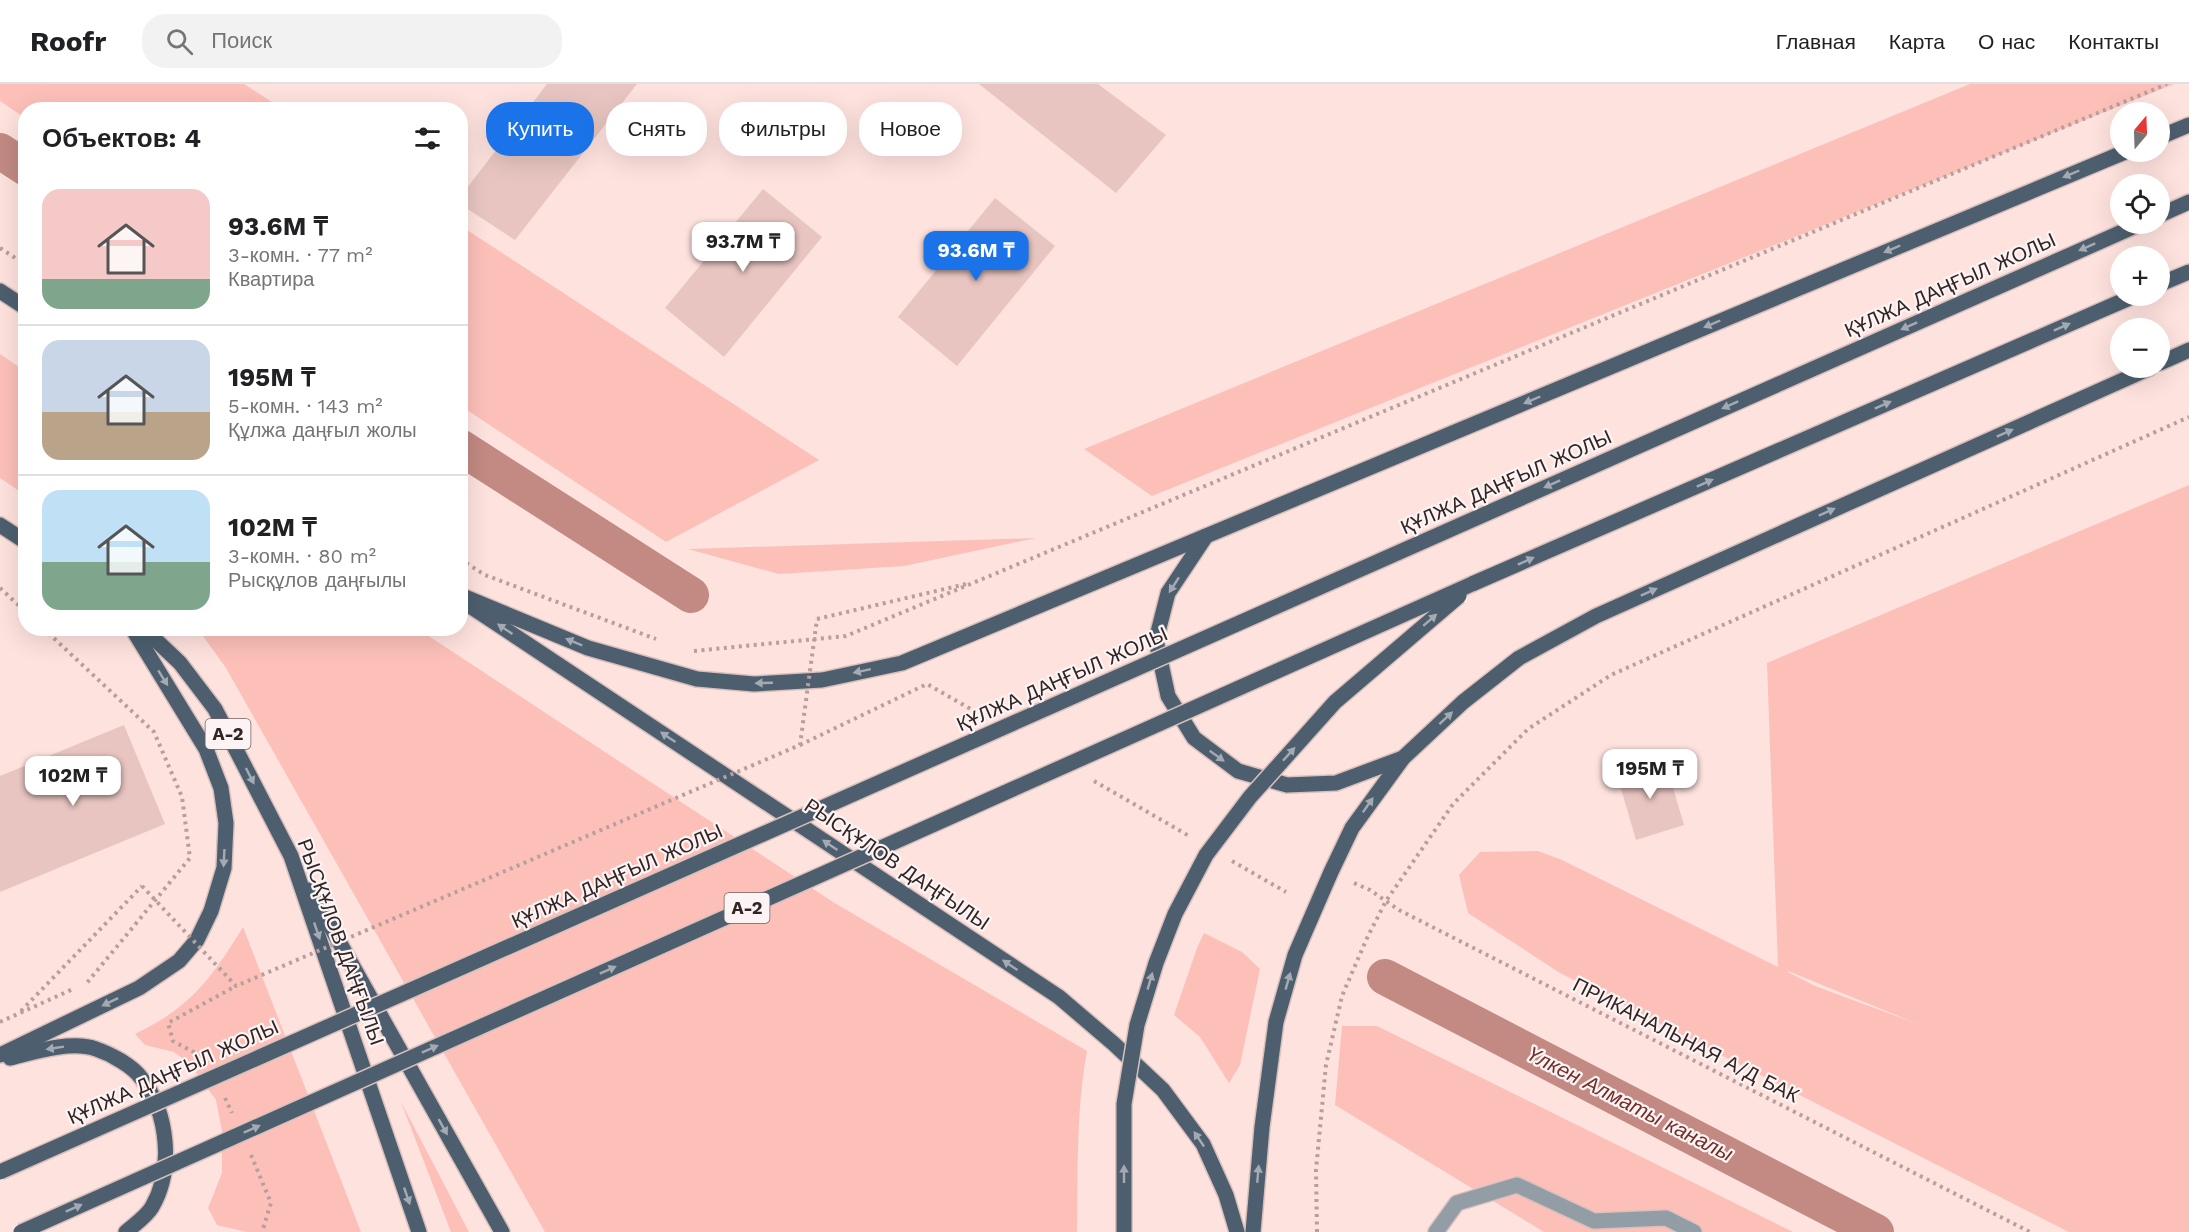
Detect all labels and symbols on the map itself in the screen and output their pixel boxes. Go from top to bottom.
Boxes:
north arrow [2110,102,2170,162]
one-way arrow [2062,169,2080,179]
pin: 93.7M ₸ [688,222,798,273]
street label: ҚҰЛЖА ДАҢҒЫЛ ЖОЛЫ [1841,228,2059,342]
pin: 93.6M ₸ [921,231,1031,282]
one-way arrow [2078,243,2096,252]
one-way arrow [1882,244,1900,254]
one-way arrow [1703,320,1720,329]
one-way arrow [1899,321,1917,331]
one-way arrow [2053,322,2071,331]
one-way arrow [1522,395,1540,405]
one-way arrow [1721,400,1739,410]
one-way arrow [1875,400,1893,410]
street label: ҚҰЛЖА ДАҢҒЫЛ ЖОЛЫ [1397,425,1615,539]
one-way arrow [1997,428,2014,437]
one-way arrow [1696,478,1714,488]
one-way arrow [1543,479,1561,489]
one-way arrow [1819,508,1836,517]
one-way arrow [1517,556,1534,565]
one-way arrow [1168,576,1180,592]
one-way arrow [1641,587,1659,597]
one-way arrow [1422,614,1437,627]
street label: ҚҰЛЖА ДАҢҒЫЛ ЖОЛЫ [953,622,1171,736]
one-way arrow [497,624,513,635]
one-way arrow [566,638,583,647]
one-way arrow [853,667,871,677]
one-way arrow [158,670,169,686]
one-way arrow [754,679,773,688]
one-way arrow [1438,711,1453,725]
road number: A-2 [206,719,250,749]
one-way arrow [660,731,676,743]
one-way arrow [1282,746,1296,761]
pin: 195M ₸ [1601,749,1699,800]
one-way arrow [1209,750,1225,762]
pin: 102M ₸ [24,756,122,807]
one-way arrow [245,768,255,785]
street label: РЫСҚҰЛОВ ДАҢҒЫЛЫ [800,793,994,935]
one-way arrow [1362,797,1374,813]
street label: ҚҰЛЖА ДАҢҒЫЛ ЖОЛЫ [508,819,726,933]
street label: РЫСҚҰЛОВ ДАҢҒЫЛЫ [292,836,390,1048]
one-way arrow [822,840,838,851]
one-way arrow [220,849,229,868]
road number: A-2 [724,893,770,923]
one-way arrow [313,922,322,940]
one-way arrow [1002,959,1018,970]
one-way arrow [600,965,617,974]
one-way arrow [1146,972,1155,990]
one-way arrow [1284,972,1293,990]
street label: ПРИКАНАЛЬНАЯ А/Д БАК [1569,972,1803,1108]
one-way arrow [102,998,119,1007]
street label: ҚҰЛЖА ДАҢҒЫЛ ЖОЛЫ [64,1015,282,1129]
water label: Үлкен Алматы каналы [1523,1041,1738,1167]
one-way arrow [46,1044,65,1053]
one-way arrow [422,1044,440,1054]
one-way arrow [438,1119,448,1136]
one-way arrow [244,1124,261,1133]
one-way arrow [1193,1132,1205,1148]
one-way arrow [1119,1164,1129,1183]
one-way arrow [1253,1164,1263,1183]
one-way arrow [402,1187,412,1205]
one-way arrow [66,1203,84,1213]

